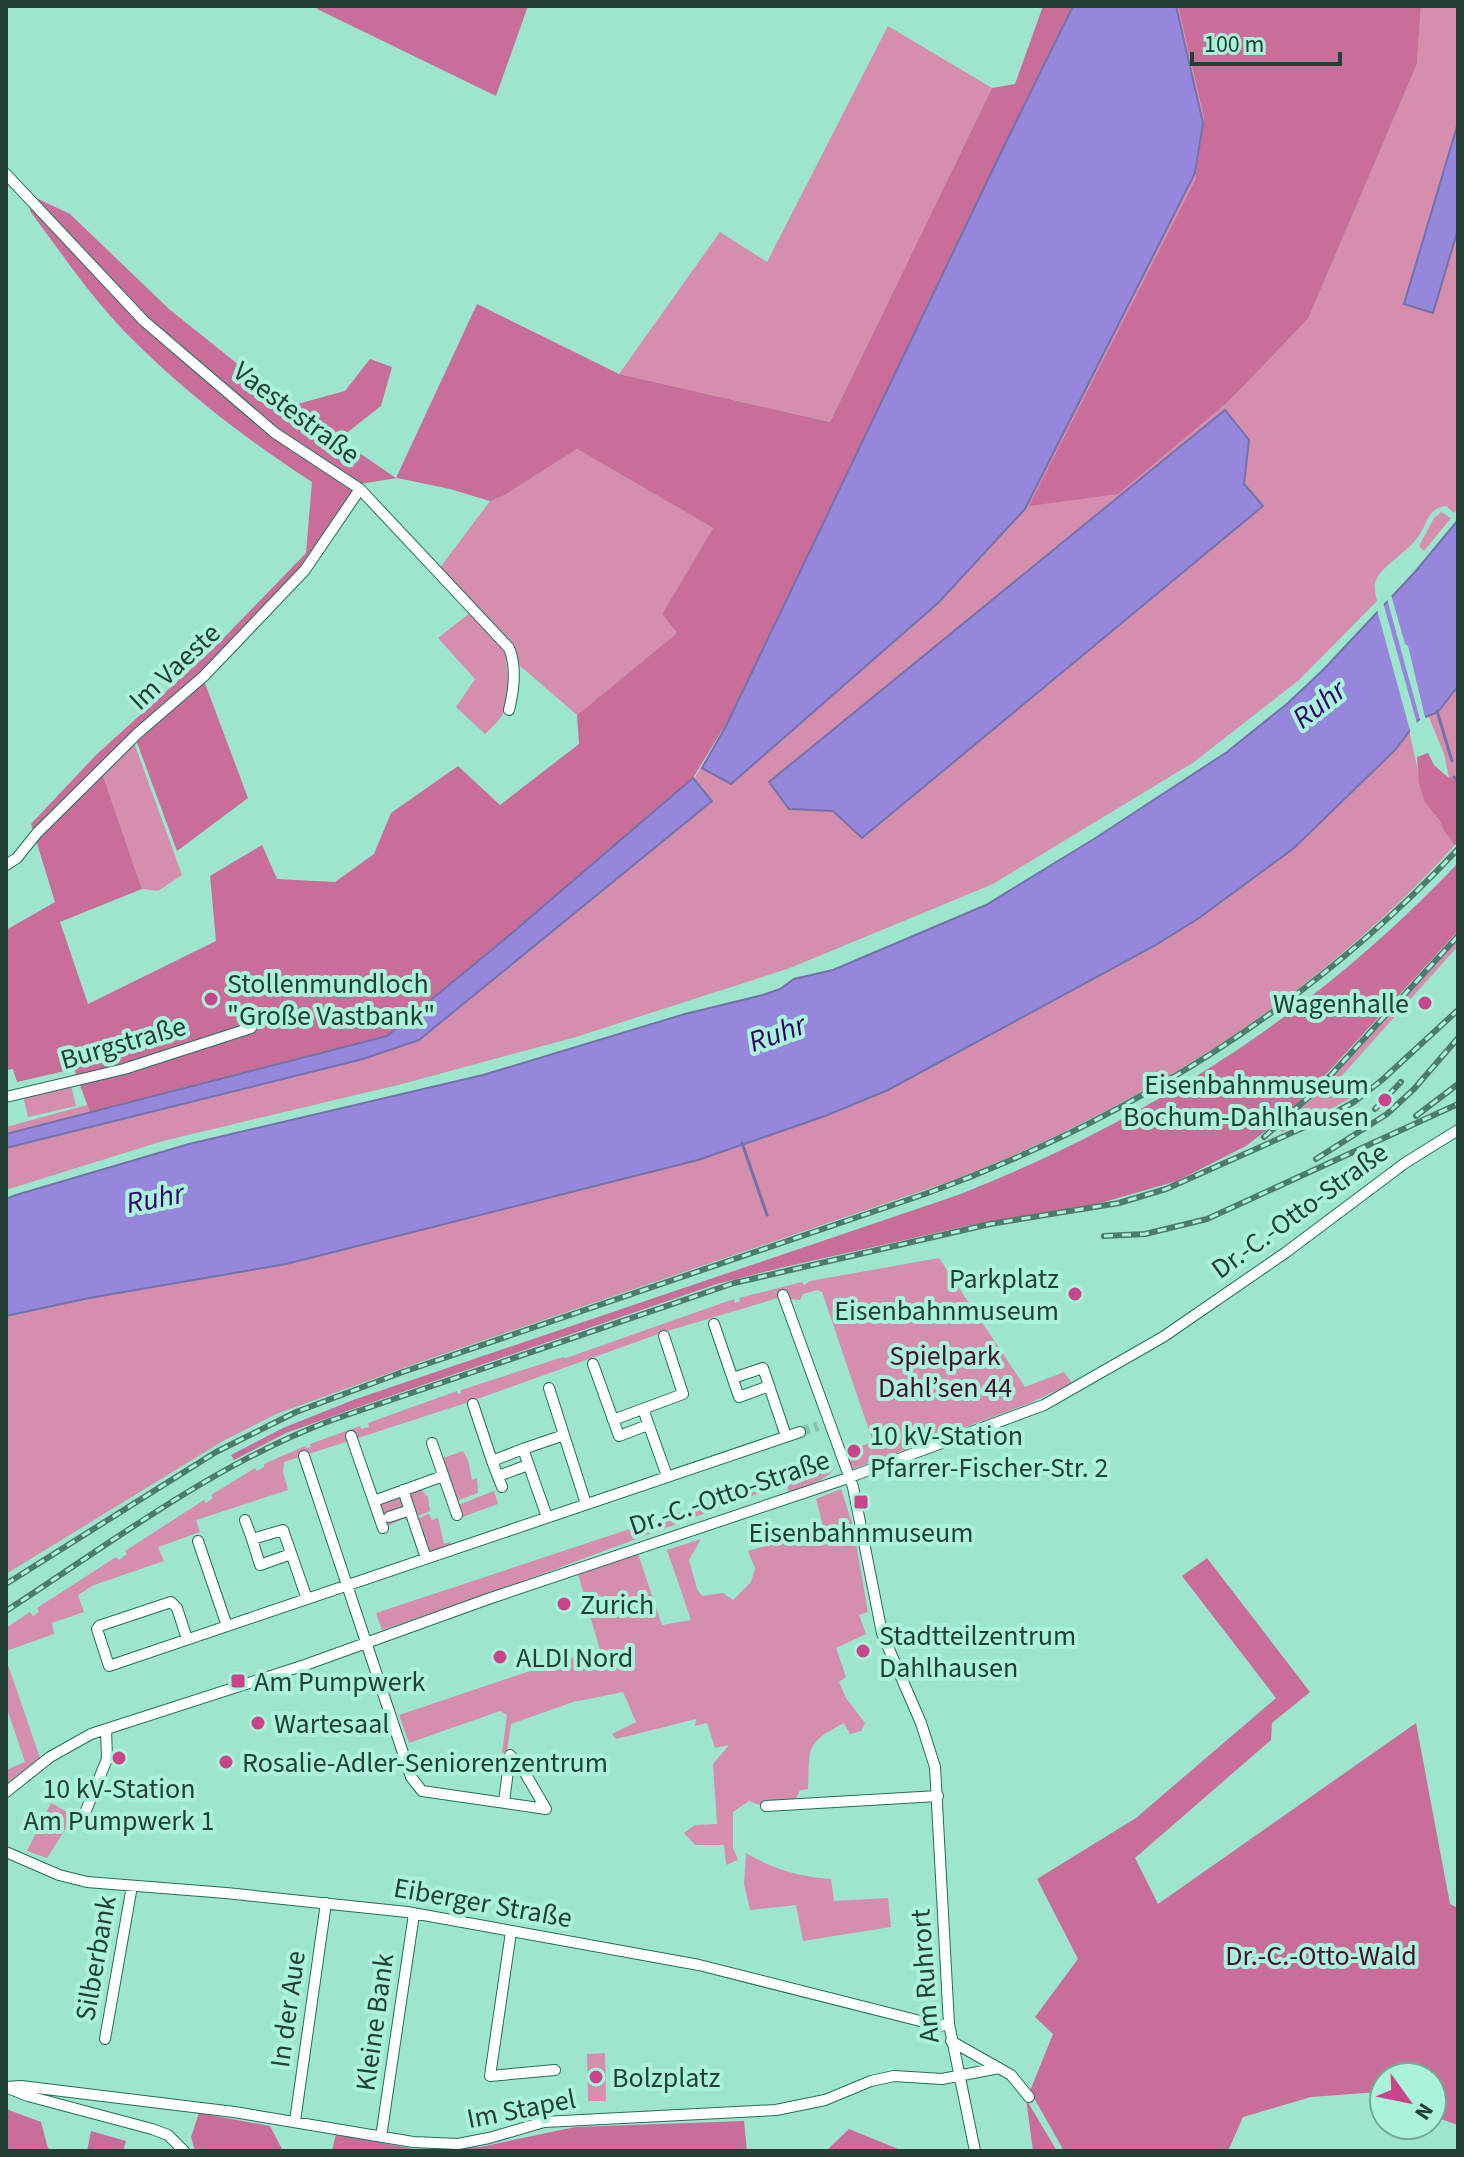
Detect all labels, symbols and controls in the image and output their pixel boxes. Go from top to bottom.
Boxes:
scale bar [1192,16,1340,66]
text: 100 m [1204,27,1264,62]
street label: Vaestestraße [225,352,368,474]
street label: Im Vaeste [120,614,229,720]
water label: Ruhr [1283,668,1357,739]
place label: Stollenmundloch "Große Vastbank" [227,964,435,1036]
place label: Wagenhalle [1273,984,1409,1024]
marker: Stollenmundloch "Große Vastbank" [202,990,220,1008]
marker: Wagenhalle [1416,994,1434,1012]
water label: Ruhr [742,1003,814,1064]
street label: Burgstraße [56,1006,191,1080]
place label: Eisenbahnmuseum Bochum-Dahlhausen [1123,1065,1369,1137]
marker: Eisenbahnmuseum Bochum-Dahlhausen [1376,1091,1394,1109]
street label: Dr.-C.-Otto-Straße [1203,1133,1396,1289]
water label: Ruhr [122,1171,189,1225]
place label: Parkplatz Eisenbahnmuseum [834,1259,1059,1331]
marker: Parkplatz Eisenbahnmuseum [1066,1285,1084,1303]
park label: Spielpark Dahl’sen 44 [878,1336,1012,1408]
place label: 10 kV-Station Pfarrer-Fischer-Str. 2 [870,1416,1108,1488]
street label: Dr.-C.-Otto-Straße [624,1440,835,1546]
marker: 10 kV-Station Pfarrer-Fischer-Str. 2 [845,1442,863,1460]
marker: Eisenbahnmuseum [852,1493,870,1511]
place label: Eisenbahnmuseum [749,1513,973,1553]
place label: Zurich [580,1585,654,1625]
marker: Zurich [555,1595,573,1613]
place label: Stadtteilzentrum Dahlhausen [879,1616,1076,1688]
place label: ALDI Nord [516,1638,633,1678]
marker: Stadtteilzentrum Dahlhausen [854,1642,872,1660]
marker: ALDI Nord [491,1648,509,1666]
place label: Am Pumpwerk [254,1662,425,1702]
marker: Am Pumpwerk [229,1672,247,1690]
place label: Wartesaal [274,1704,389,1744]
marker: Wartesaal [249,1714,267,1732]
place label: Rosalie-Adler-Seniorenzentrum [242,1743,608,1783]
marker: 10 kV-Station Am Pumpwerk 1 [110,1749,128,1767]
marker: Rosalie-Adler-Seniorenzentrum [217,1753,235,1771]
place label: 10 kV-Station Am Pumpwerk 1 [24,1769,214,1841]
street label: Eiberger Straße [391,1868,575,1938]
street label: Silberbank [65,1892,127,2024]
street label: Am Ruhrort [900,1907,950,2044]
park label: Dr.-C.-Otto-Wald [1225,1936,1417,1976]
street label: In der Aue [260,1948,316,2070]
street label: Kleine Bank [346,1951,404,2094]
place label: Bolzplatz [612,2058,721,2098]
north arrow [1368,2061,1448,2141]
marker: Bolzplatz [587,2068,605,2086]
street label: Im Stapel [463,2079,579,2139]
text: N [1407,2096,1441,2126]

